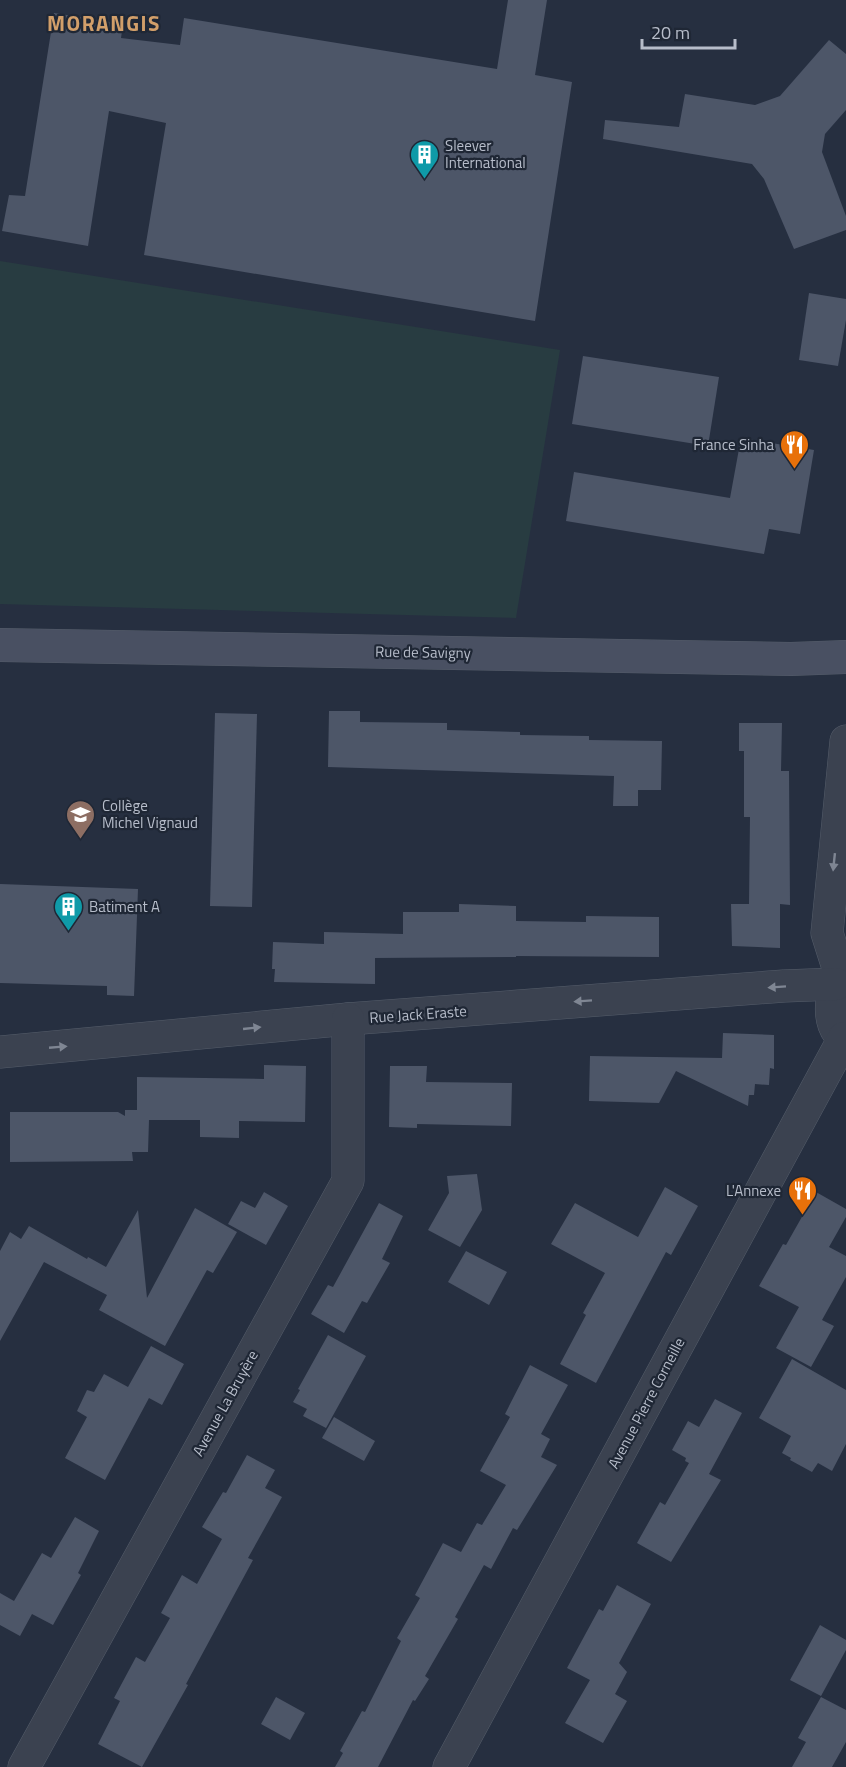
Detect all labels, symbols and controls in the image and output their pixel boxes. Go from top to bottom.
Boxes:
district label: MORANGIS [47,7,161,39]
scale bar [642,12,735,50]
text: 20 m [651,19,690,46]
place label: Sleever International [445,134,526,174]
building icon: Sleever International [408,138,440,180]
restaurant icon: France Sinha [779,428,811,470]
place label: France Sinha [693,433,774,456]
street label: Rue de Savigny [375,640,471,664]
place label: Collège Michel Vignaud [102,794,198,834]
school or university icon: Collège Michel Vignaud [65,798,97,840]
one-way arrow [829,852,839,871]
building icon: Batiment A [52,890,84,932]
place label: Batiment A [89,895,160,918]
one-way arrow [768,982,787,991]
one-way arrow [573,996,592,1006]
street label: Rue Jack Eraste [368,999,468,1029]
one-way arrow [243,1023,262,1033]
one-way arrow [49,1042,68,1052]
restaurant icon: L'Annexe [786,1174,818,1216]
place label: L'Annexe [726,1179,781,1202]
street label: Avenue Pierre Corneille [602,1333,690,1473]
street label: Avenue La Bruyère [186,1346,264,1460]

